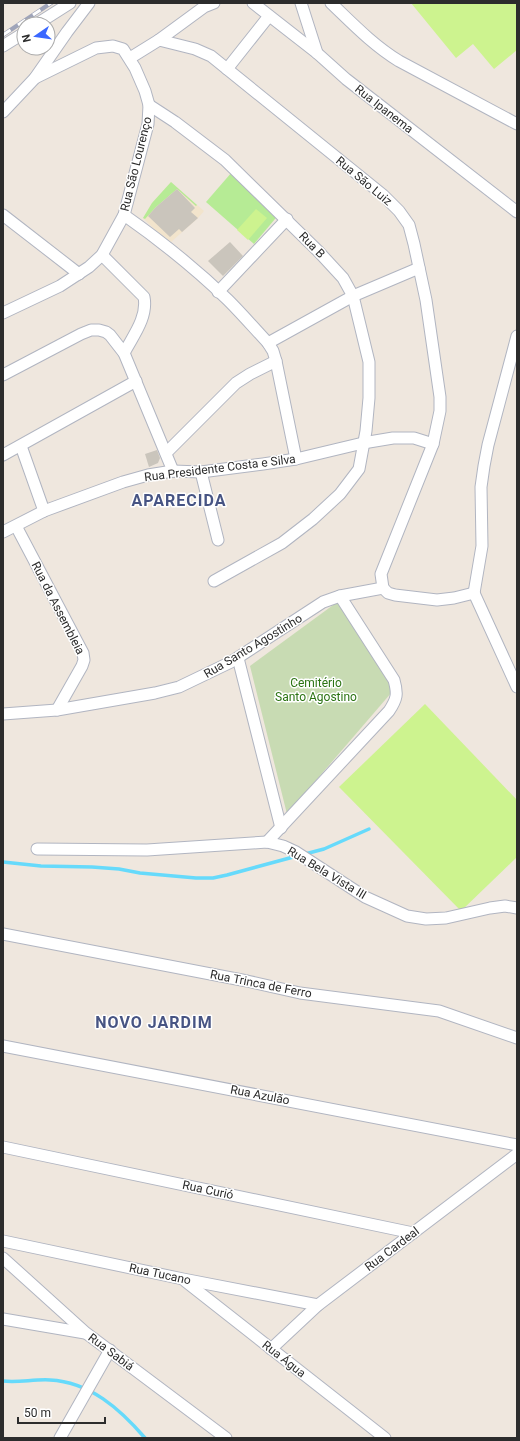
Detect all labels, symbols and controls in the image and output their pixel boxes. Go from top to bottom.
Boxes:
north arrow [16,16,56,56]
text: N [19,33,34,43]
street label: Rua Ipanema [352,82,416,136]
street label: Rua São Lourenço [117,115,155,213]
street label: Rua São Luiz [333,154,395,208]
street label: Rua B [296,229,328,261]
street label: Rua Presidente Costa e Silva [144,452,296,484]
district label: APARECIDA [132,491,226,510]
street label: Rua da Assembleia [29,559,87,657]
street label: Rua Santo Agostinho [201,611,305,681]
park label: Cemitério Santo Agostino [275,676,357,704]
street label: Rua Bela Vista III [285,844,369,902]
street label: Rua Trinca de Ferro [209,967,313,1001]
district label: NOVO JARDIM [95,1013,213,1032]
street label: Rua Azulão [229,1082,291,1108]
street label: Rua Curió [181,1178,235,1202]
street label: Rua Cardeal [362,1224,422,1274]
street label: Rua Tucano [128,1261,192,1287]
street label: Rua Sabiá [85,1330,137,1374]
street label: Rua Água [260,1337,309,1380]
scale bar [18,1399,105,1425]
text: 50 m [24,1406,51,1420]

